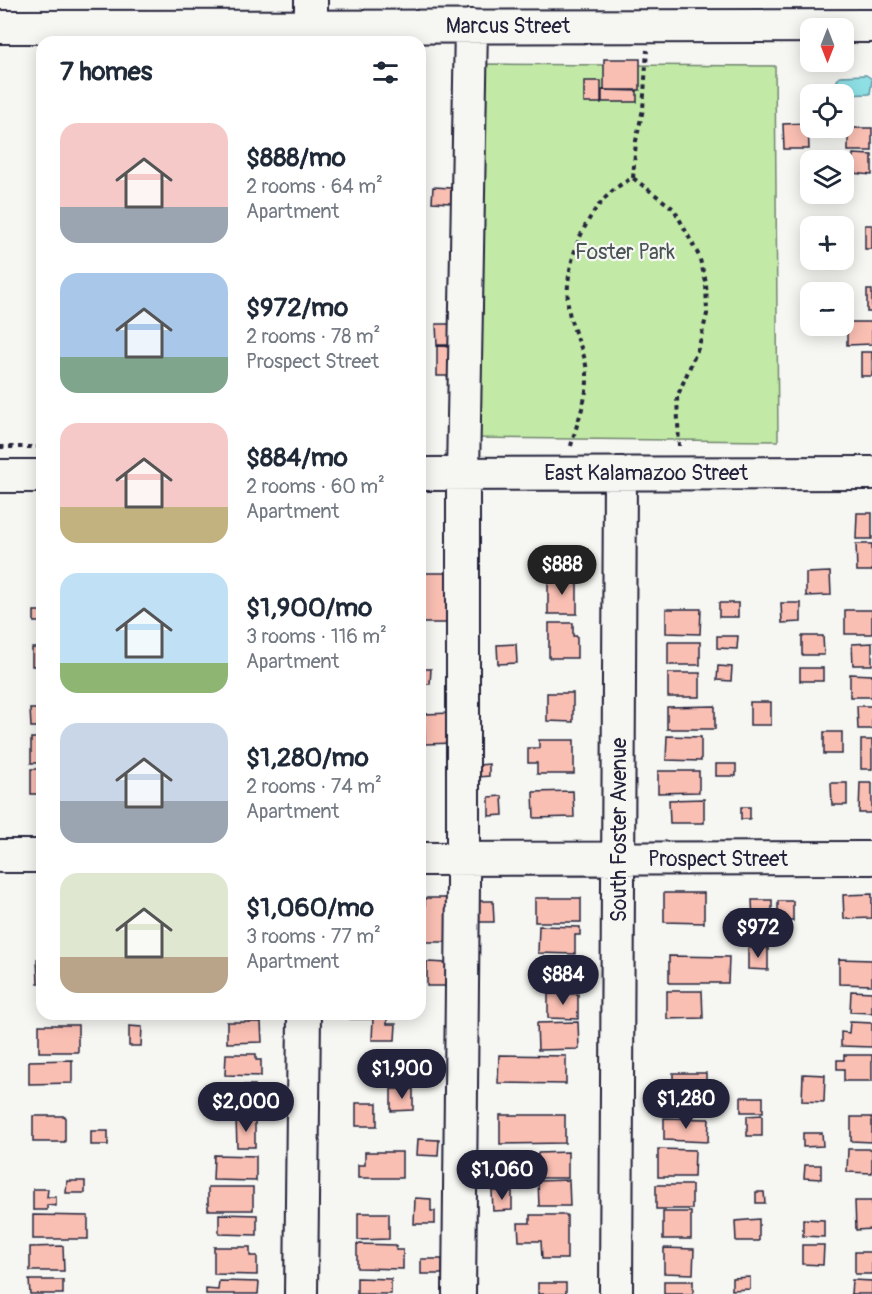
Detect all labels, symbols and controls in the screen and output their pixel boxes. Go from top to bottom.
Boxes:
street label: Marcus Street [446,13,571,40]
north arrow [800,18,854,72]
map controls [800,18,854,336]
text: 7 homes [60,56,152,88]
icon: filters [369,56,402,89]
button: locate [800,84,854,138]
text: $888/mo [246,142,346,174]
icon: home [108,147,180,219]
button: layers [800,150,854,204]
text: 2 rooms · 64 m² [246,174,383,199]
text: Apartment [246,199,339,224]
button: + [800,216,854,270]
park label: Foster Park [575,239,675,266]
button: − [800,282,854,336]
text: $972/mo [246,292,348,324]
icon: home [108,297,180,369]
text: 2 rooms · 78 m² [246,324,380,349]
text: Prospect Street [246,349,379,374]
text: $884/mo [246,442,348,474]
icon: home [108,447,180,519]
street label: East Kalamazoo Street [544,460,748,487]
text: 2 rooms · 60 m² [246,474,385,499]
text: Apartment [246,499,339,524]
pin: $888 [526,545,598,596]
text: $888 [541,552,583,577]
text: $1,900/mo [246,592,372,624]
icon: home [108,597,180,669]
text: 3 rooms · 116 m² [246,624,387,649]
text: Apartment [246,649,339,674]
street label: South Foster Avenue [606,737,633,922]
text: $1,280/mo [246,742,369,774]
icon: home [108,747,180,819]
text: 2 rooms · 74 m² [246,774,382,799]
text: Apartment [246,799,339,824]
street label: Prospect Street [648,846,788,873]
text: $1,060/mo [246,892,374,924]
icon: home [108,897,180,969]
pin: $972 [722,908,794,959]
text: $972 [737,915,779,940]
text: 3 rooms · 77 m² [246,924,381,949]
text: Apartment [246,949,339,974]
pin: $884 [527,955,599,1006]
text: $884 [542,962,584,987]
pin: $1,900 [353,1049,451,1100]
text: $1,900 [371,1056,433,1081]
pin: $1,280 [637,1079,735,1130]
pin: $2,000 [197,1082,295,1133]
text: $1,280 [657,1086,715,1111]
text: $2,000 [212,1089,280,1114]
pin: $1,060 [453,1150,551,1201]
text: $1,060 [471,1157,533,1182]

